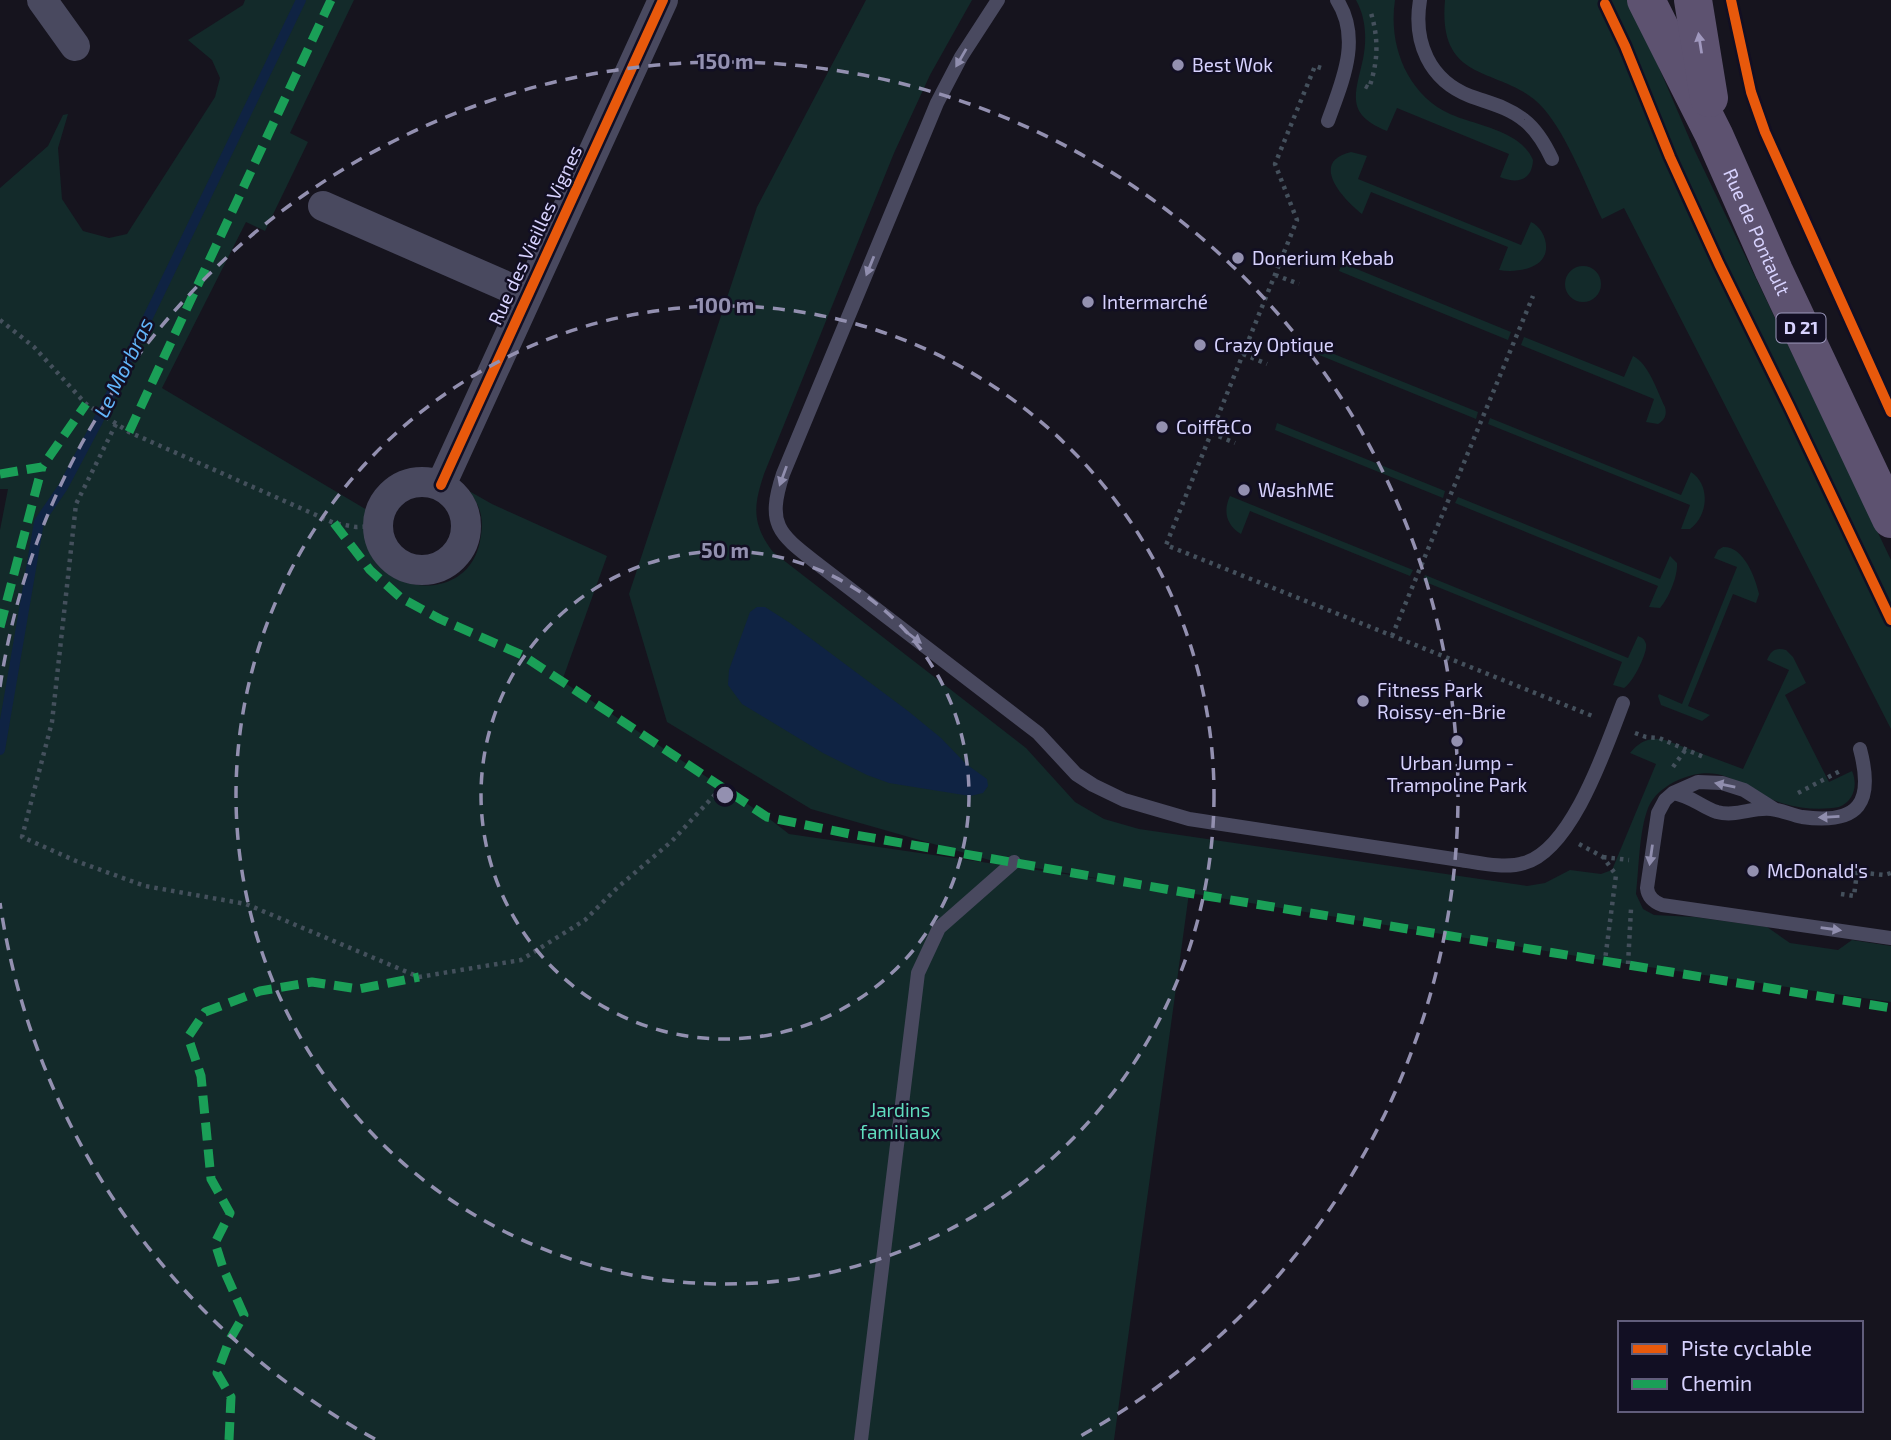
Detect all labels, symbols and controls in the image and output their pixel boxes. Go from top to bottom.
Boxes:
one-way arrow [1694,32,1705,54]
text: 150 m [697,48,753,73]
one-way arrow [955,48,967,67]
place label: Best Wok [1192,53,1273,76]
marker: Best Wok [1170,57,1186,73]
street label: Rue des Vieilles Vignes [483,141,586,328]
street label: Rue de Pontault [1719,164,1796,299]
place label: Donerium Kebab [1252,246,1394,269]
marker: Donerium Kebab [1230,250,1246,266]
one-way arrow [864,255,875,276]
place label: Intermarché [1102,290,1208,313]
text: 100 m [696,292,754,317]
marker: Intermarché [1080,294,1096,310]
water label: Le Morbras [88,313,158,421]
road number: D 21 [1776,314,1826,342]
place label: Crazy Optique [1214,333,1334,356]
marker: Crazy Optique [1192,337,1208,353]
place label: Coiff&Co [1176,415,1252,438]
marker: Coiff&Co [1154,419,1170,435]
one-way arrow [777,466,788,487]
place label: WashME [1258,478,1334,501]
marker: WashME [1236,482,1252,498]
text: 50 m [701,537,749,562]
one-way arrow [904,630,922,644]
place label: Fitness Park Roissy-en-Brie [1377,678,1506,723]
marker: Fitness Park Roissy-en-Brie [1355,693,1371,709]
marker: Urban Jump - Trampoline Park [1449,733,1465,749]
place label: Urban Jump - Trampoline Park [1387,751,1528,796]
one-way arrow [1714,779,1736,790]
centre of rings [713,783,737,807]
one-way arrow [1818,811,1840,822]
one-way arrow [1646,845,1657,867]
place label: McDonald's [1767,859,1868,882]
marker: McDonald's [1745,863,1761,879]
one-way arrow [1820,924,1842,935]
park label: Jardins familiaux [860,1098,940,1143]
legend [1618,1321,1863,1412]
text: Piste cyclable [1681,1335,1812,1360]
text: Chemin [1681,1370,1752,1395]

